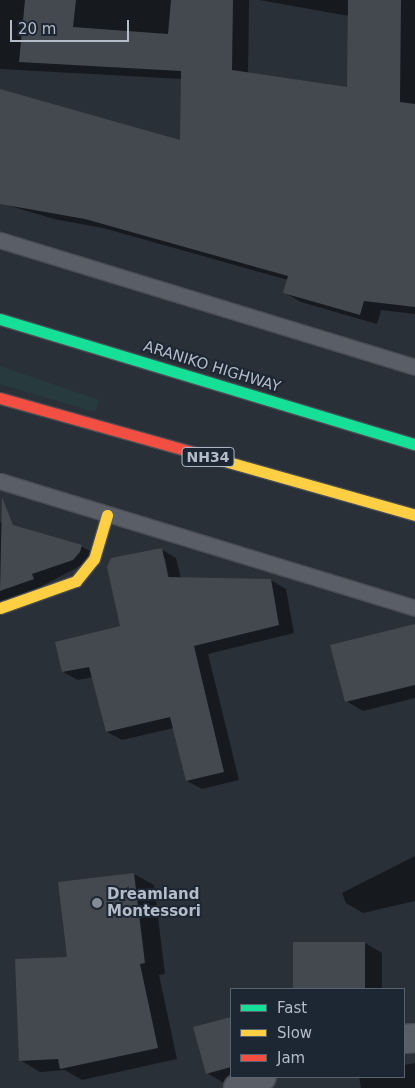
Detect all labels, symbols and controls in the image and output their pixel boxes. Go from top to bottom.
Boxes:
scale bar [12,10,131,42]
text: 20 m [18,20,56,38]
street label: ARANIKO HIGHWAY [141,338,283,396]
road number: NH34 [180,446,236,468]
place label: Dreamland Montessori [107,885,201,920]
marker: Dreamland Montessori [91,897,103,909]
legend [230,988,405,1078]
text: Fast [277,999,307,1017]
text: Slow [277,1024,312,1042]
text: Jam [277,1049,305,1067]

